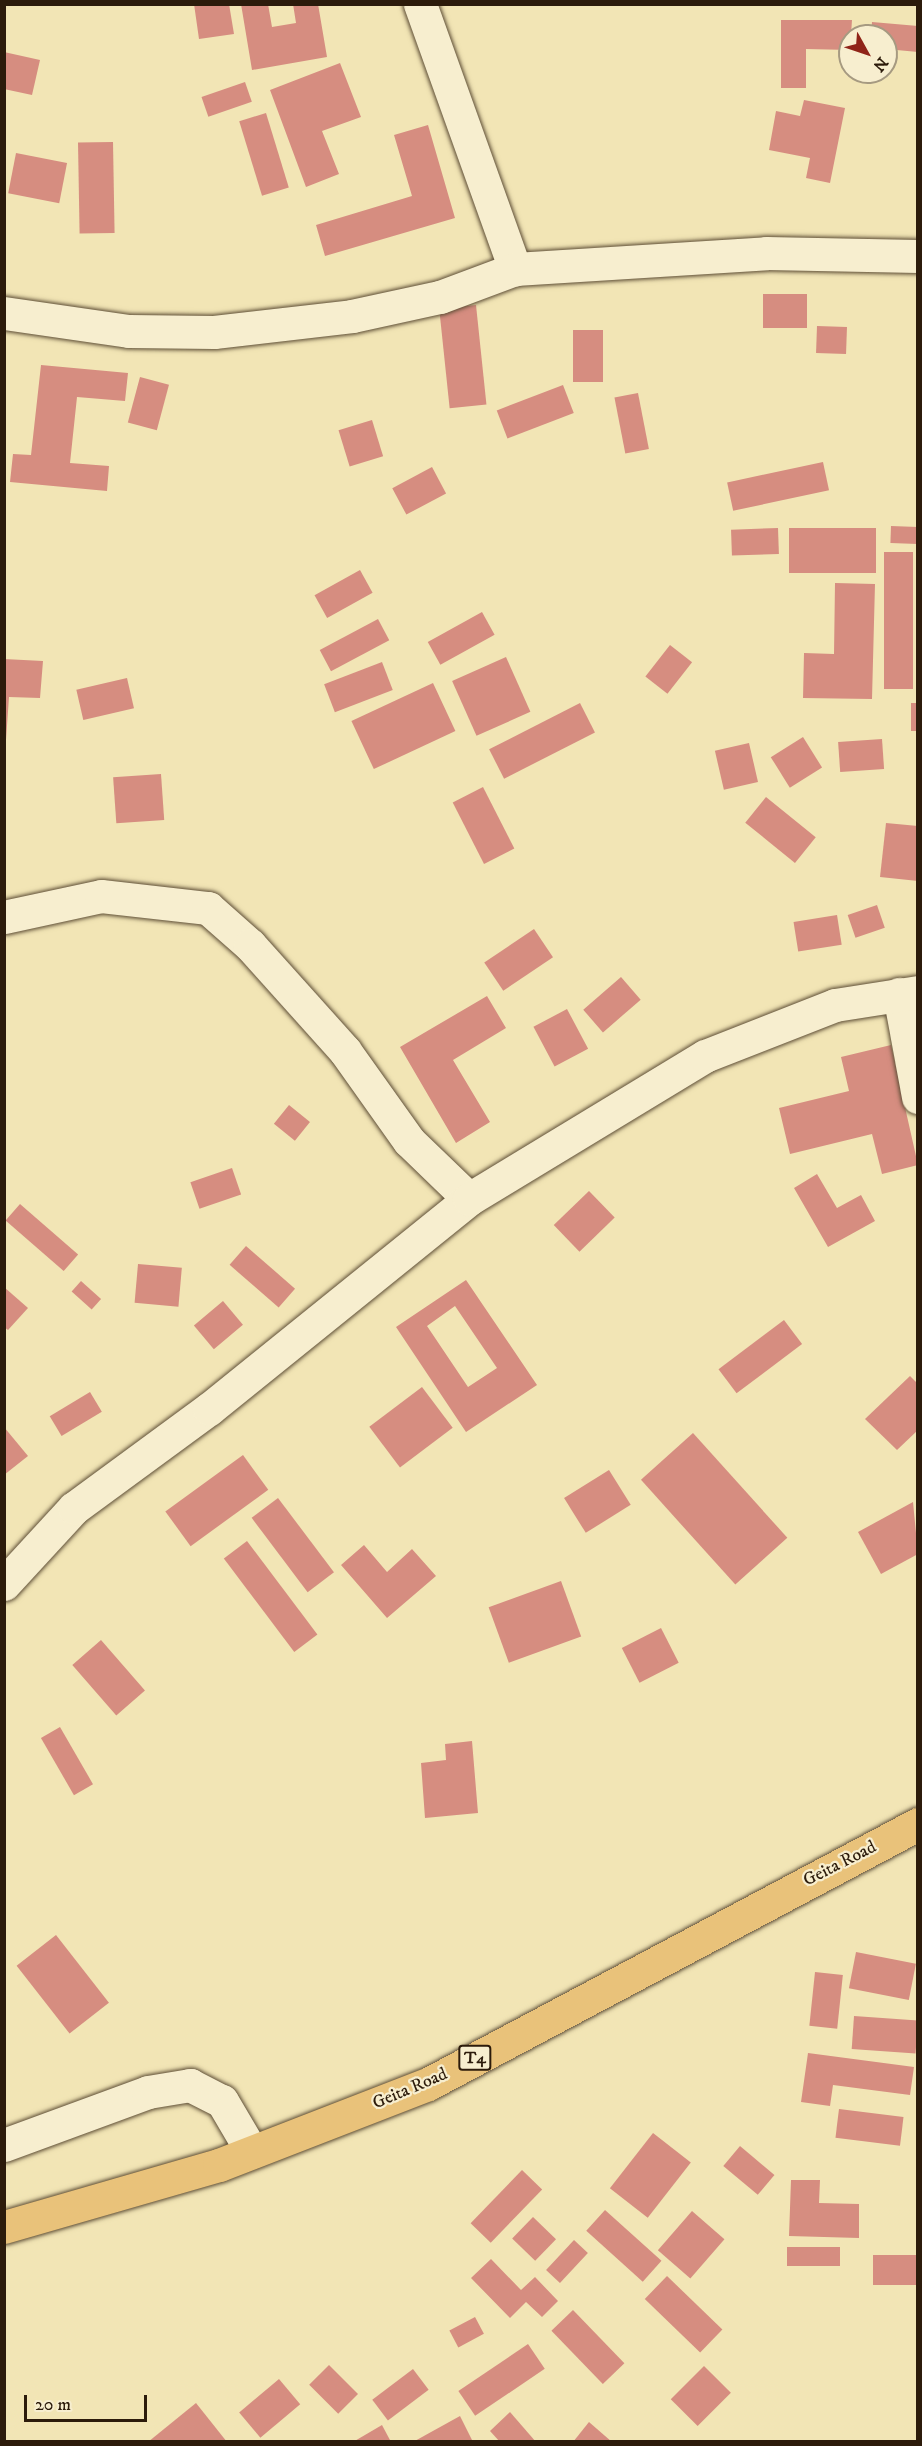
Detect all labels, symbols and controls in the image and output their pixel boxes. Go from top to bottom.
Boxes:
north arrow [838,24,898,84]
text: N [868,53,892,76]
street label: Geita Road [800,1836,880,1892]
road number: T4 [457,2045,493,2071]
street label: Geita Road [369,2064,451,2114]
scale bar [27,2383,150,2421]
text: 20 m [35,2394,71,2416]

